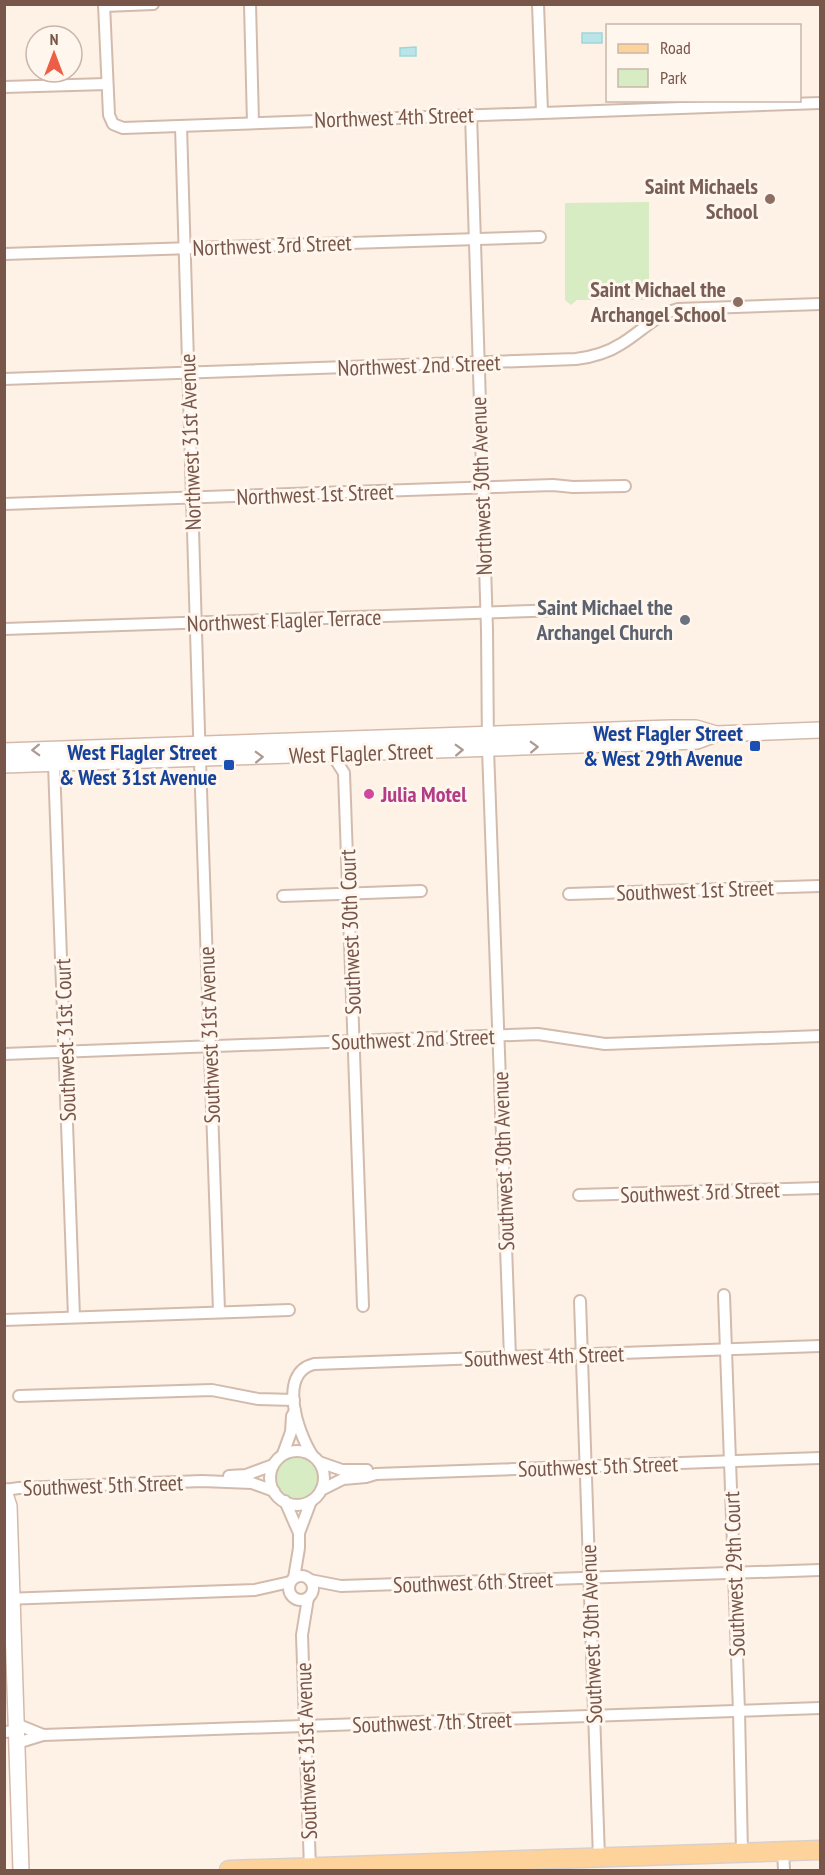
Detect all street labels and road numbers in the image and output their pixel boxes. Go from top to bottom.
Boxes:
street label: Northwest 4th Street [314,100,474,134]
street label: Northwest 3rd Street [192,228,352,262]
street label: Northwest 2nd Street [337,348,501,382]
street label: Northwest 31st Avenue [173,353,207,531]
street label: Northwest 30th Avenue [464,396,498,576]
street label: Northwest 1st Street [236,477,394,511]
street label: Northwest Flagler Terrace [186,603,382,637]
street label: West Flagler Street [288,736,434,770]
street label: Southwest 30th Court [333,849,367,1015]
street label: Southwest 1st Street [616,873,774,907]
street label: Southwest 31st Avenue [192,946,226,1124]
street label: Southwest 31st Court [48,958,82,1122]
street label: Southwest 2nd Street [331,1022,495,1056]
street label: Southwest 30th Avenue [486,1071,520,1251]
street label: Southwest 3rd Street [620,1175,780,1209]
street label: Southwest 4th Street [464,1339,624,1373]
street label: Southwest 5th Street [518,1449,678,1483]
street label: Southwest 5th Street [23,1468,183,1502]
street label: Southwest 29th Court [717,1491,751,1657]
street label: Southwest 30th Avenue [574,1544,608,1724]
street label: Southwest 6th Street [393,1565,553,1599]
street label: Southwest 31st Avenue [289,1662,323,1840]
street label: Southwest 7th Street [352,1705,512,1739]

